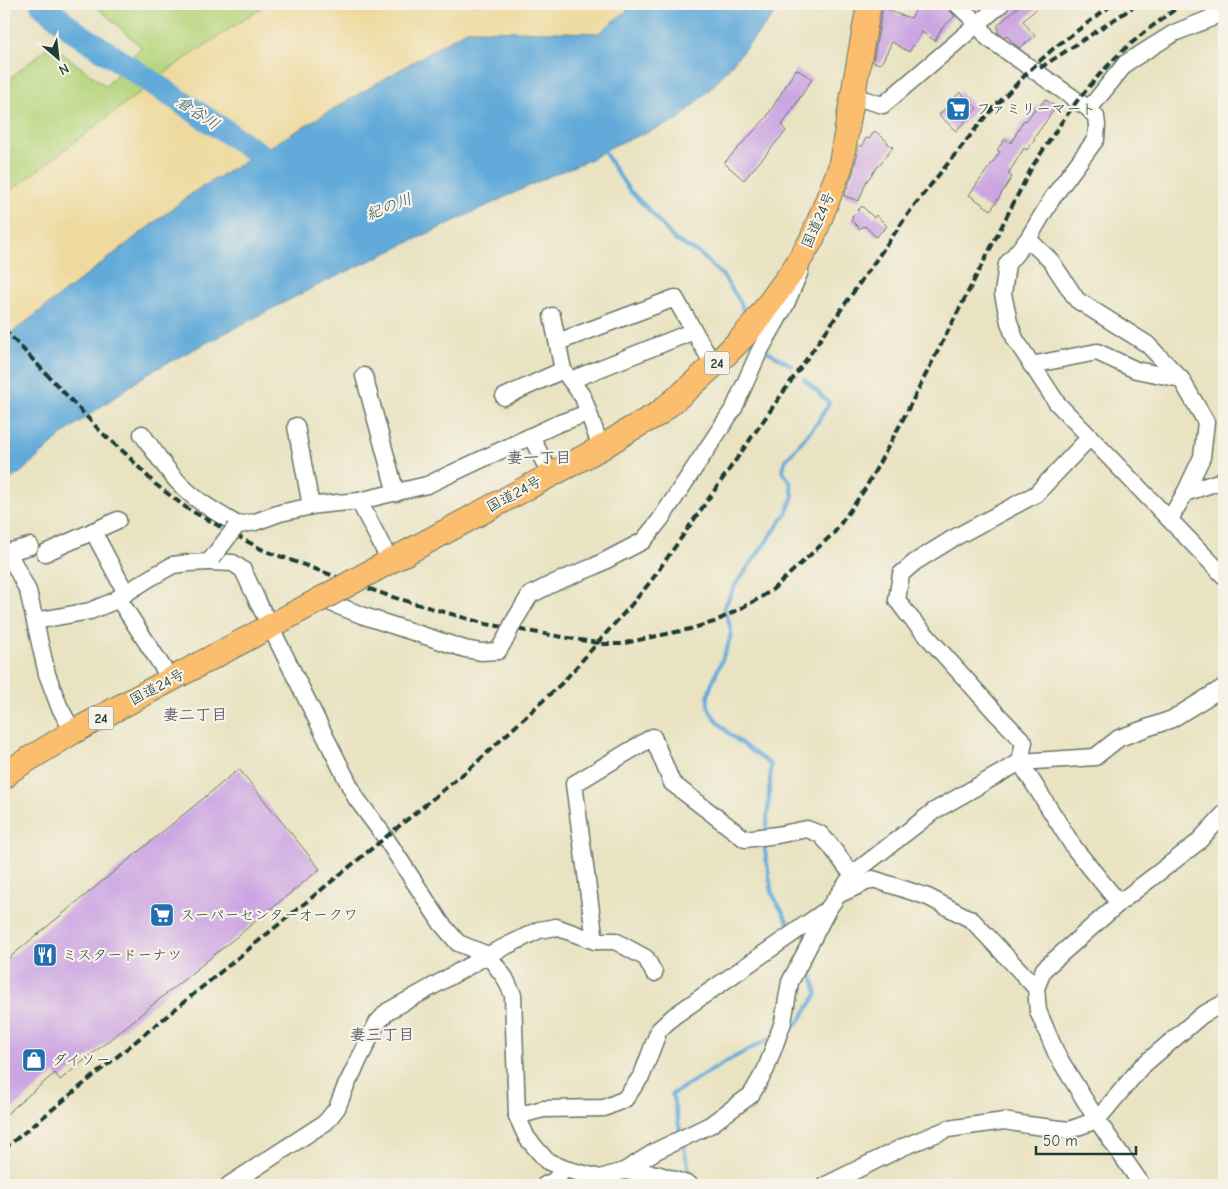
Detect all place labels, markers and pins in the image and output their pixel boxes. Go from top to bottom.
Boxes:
supermarket icon: ファミリーマート [945,96,971,122]
place label: ファミリーマート [976,100,1096,118]
supermarket icon: スーパーセンターオークワ [149,902,175,928]
place label: スーパーセンターオークワ [180,906,358,924]
restaurant icon: ミスタードーナツ [32,942,58,968]
place label: ミスタードーナツ [62,946,182,964]
shop icon: ダイソー [21,1047,47,1073]
place label: ダイソー [52,1051,111,1069]

